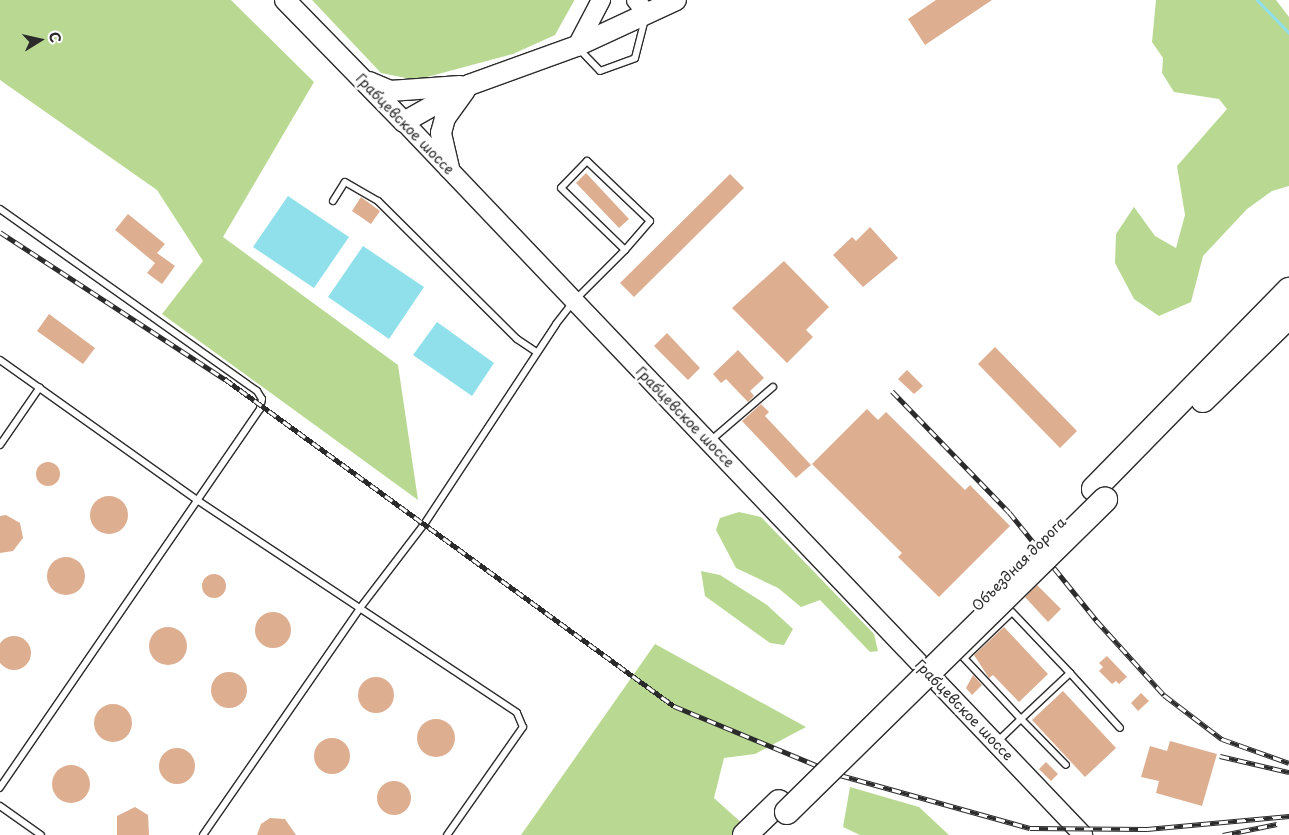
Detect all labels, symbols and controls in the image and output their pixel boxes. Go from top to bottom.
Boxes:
north arrow [15,15,65,65]
text: С [44,30,67,44]
street label: Грабцевское шоссе [352,70,458,178]
street label: Грабцевское шоссе [632,363,738,471]
street label: Объездная дорога [968,513,1070,615]
street label: Грабцевское шоссе [911,656,1017,764]

